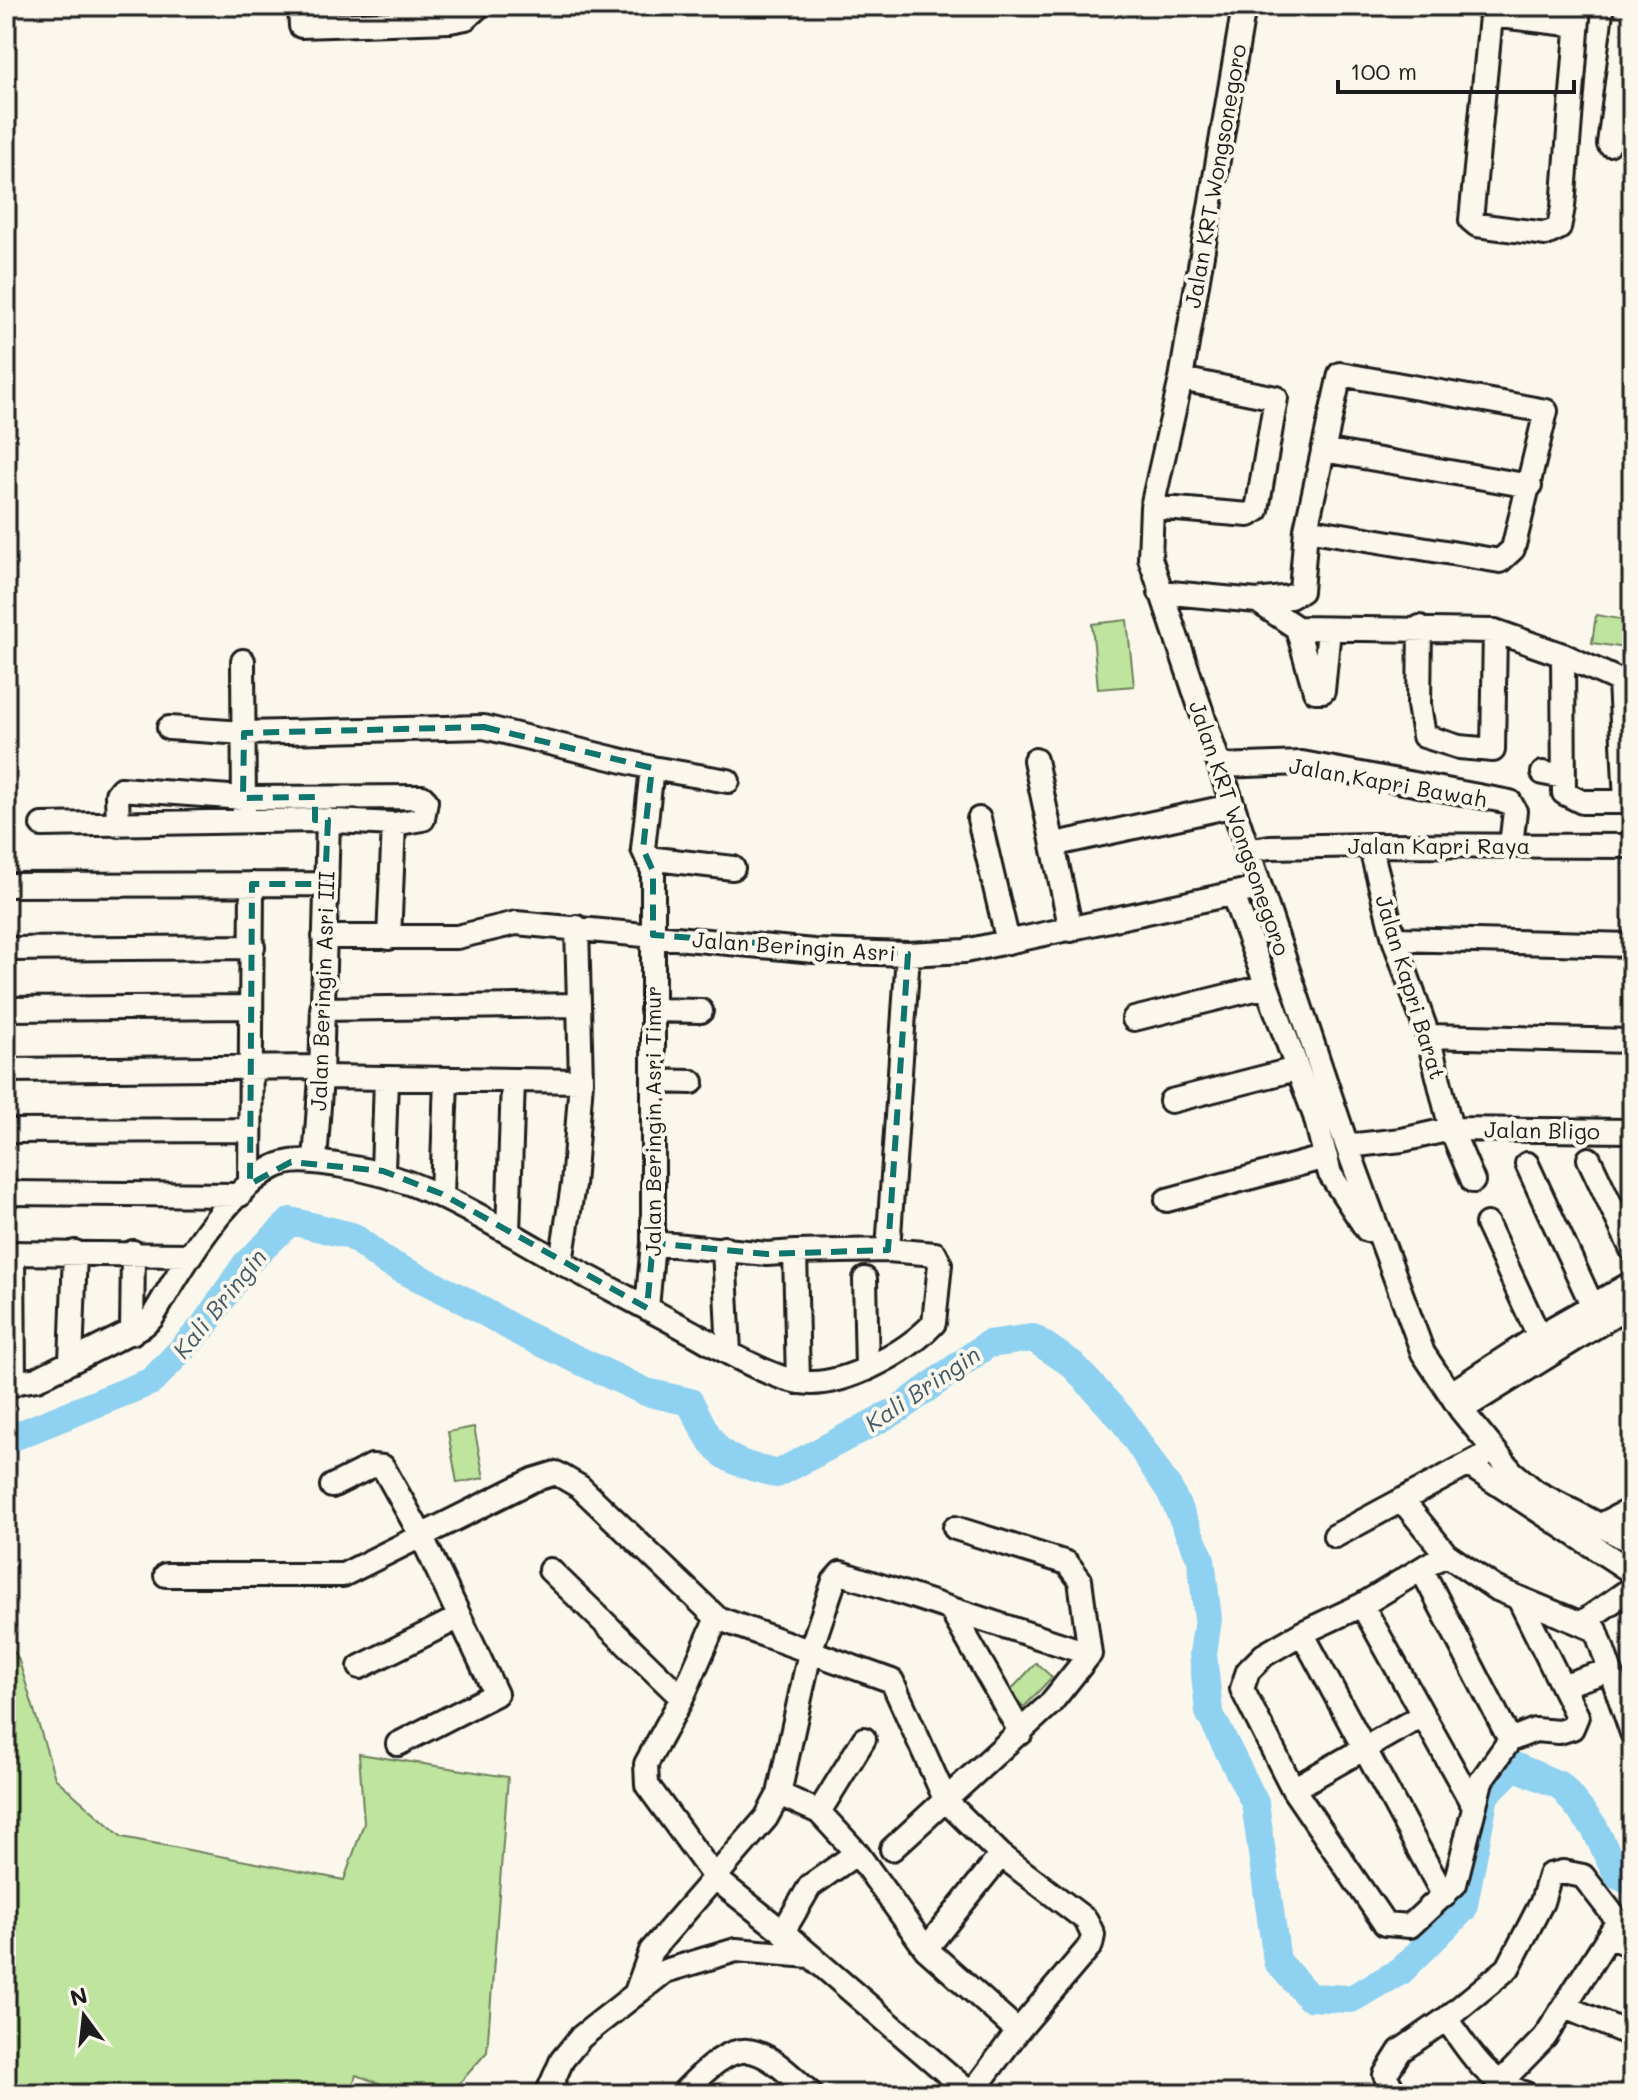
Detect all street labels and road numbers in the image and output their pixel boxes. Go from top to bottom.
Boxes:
street label: Jalan KRT Wongsonegoro [1177,42,1253,310]
street label: Jalan KRT Wongsonegoro [1183,697,1297,959]
street label: Jalan Kapri Bawah [1287,750,1489,814]
street label: Jalan Kapri Raya [1348,831,1530,860]
street label: Jalan Beringin Asri III [303,871,341,1111]
street label: Jalan Kapri Barat [1369,891,1453,1083]
street label: Jalan Beringin Asri [691,924,897,968]
street label: Jalan Beringin Asri Timur [638,986,667,1256]
street label: Jalan Bligo [1484,1114,1600,1146]

